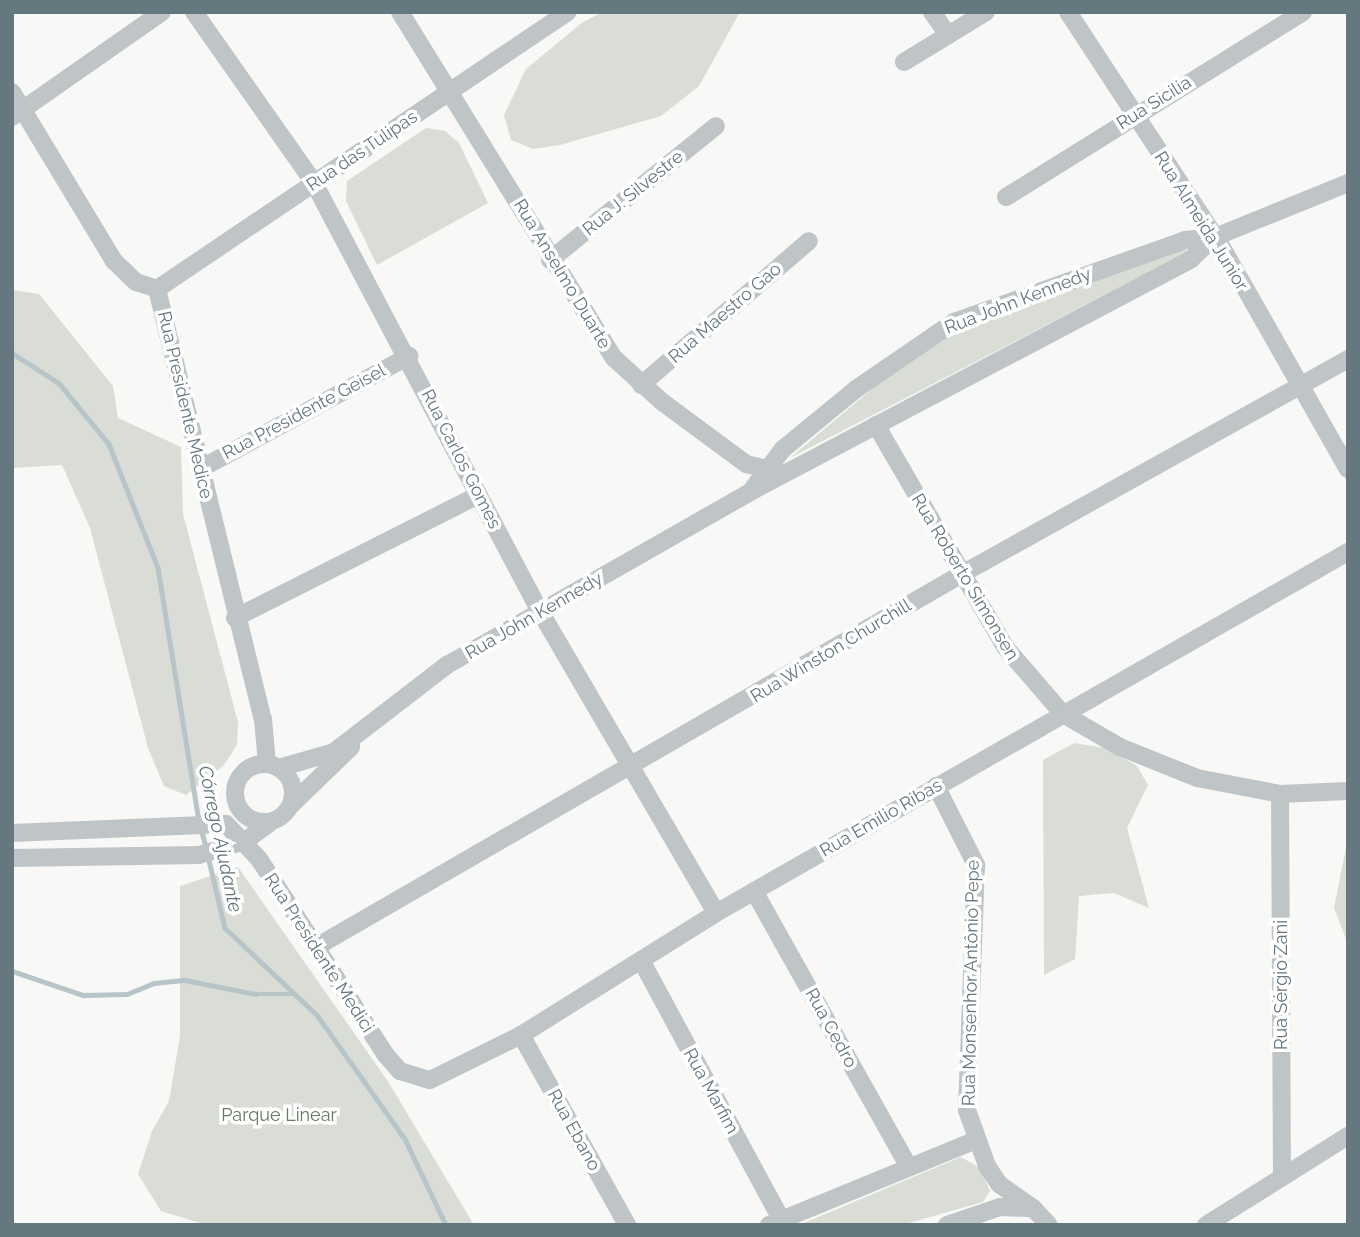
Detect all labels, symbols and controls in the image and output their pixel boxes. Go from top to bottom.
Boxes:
street label: Rua Sicilia [1113,72,1195,134]
street label: Rua das Tulipas [302,106,422,196]
street label: Rua J. Silvestre [578,146,688,240]
street label: Rua Almeida Junior [1149,147,1253,295]
street label: Rua Anselmo Duarte [509,195,615,353]
street label: Rua Maestro Gao [664,258,786,368]
street label: Rua John Kennedy [942,263,1094,339]
street label: Rua Presidente Medice [153,309,217,501]
street label: Rua Presidente Geisel [219,360,389,464]
street label: Rua Carlos Gomes [417,386,505,532]
street label: Rua Roberto Simonsen [907,490,1023,664]
street label: Rua John Kennedy [461,568,607,664]
street label: Rua Winston Churchill [747,594,915,708]
water label: Córrego Ajudante [193,763,247,915]
street label: Rua Emilio Ribas [816,774,946,862]
street label: Rua Monsenhor Antônio Pepe [958,859,984,1107]
street label: Rua Presidente Medici [259,869,379,1037]
street label: Rua Sérgio Zani [1270,920,1292,1050]
street label: Rua Cedro [800,984,862,1072]
street label: Rua Marfim [679,1045,743,1137]
street label: Rua Ebano [543,1085,605,1175]
park label: Parque Linear [221,1104,337,1126]

